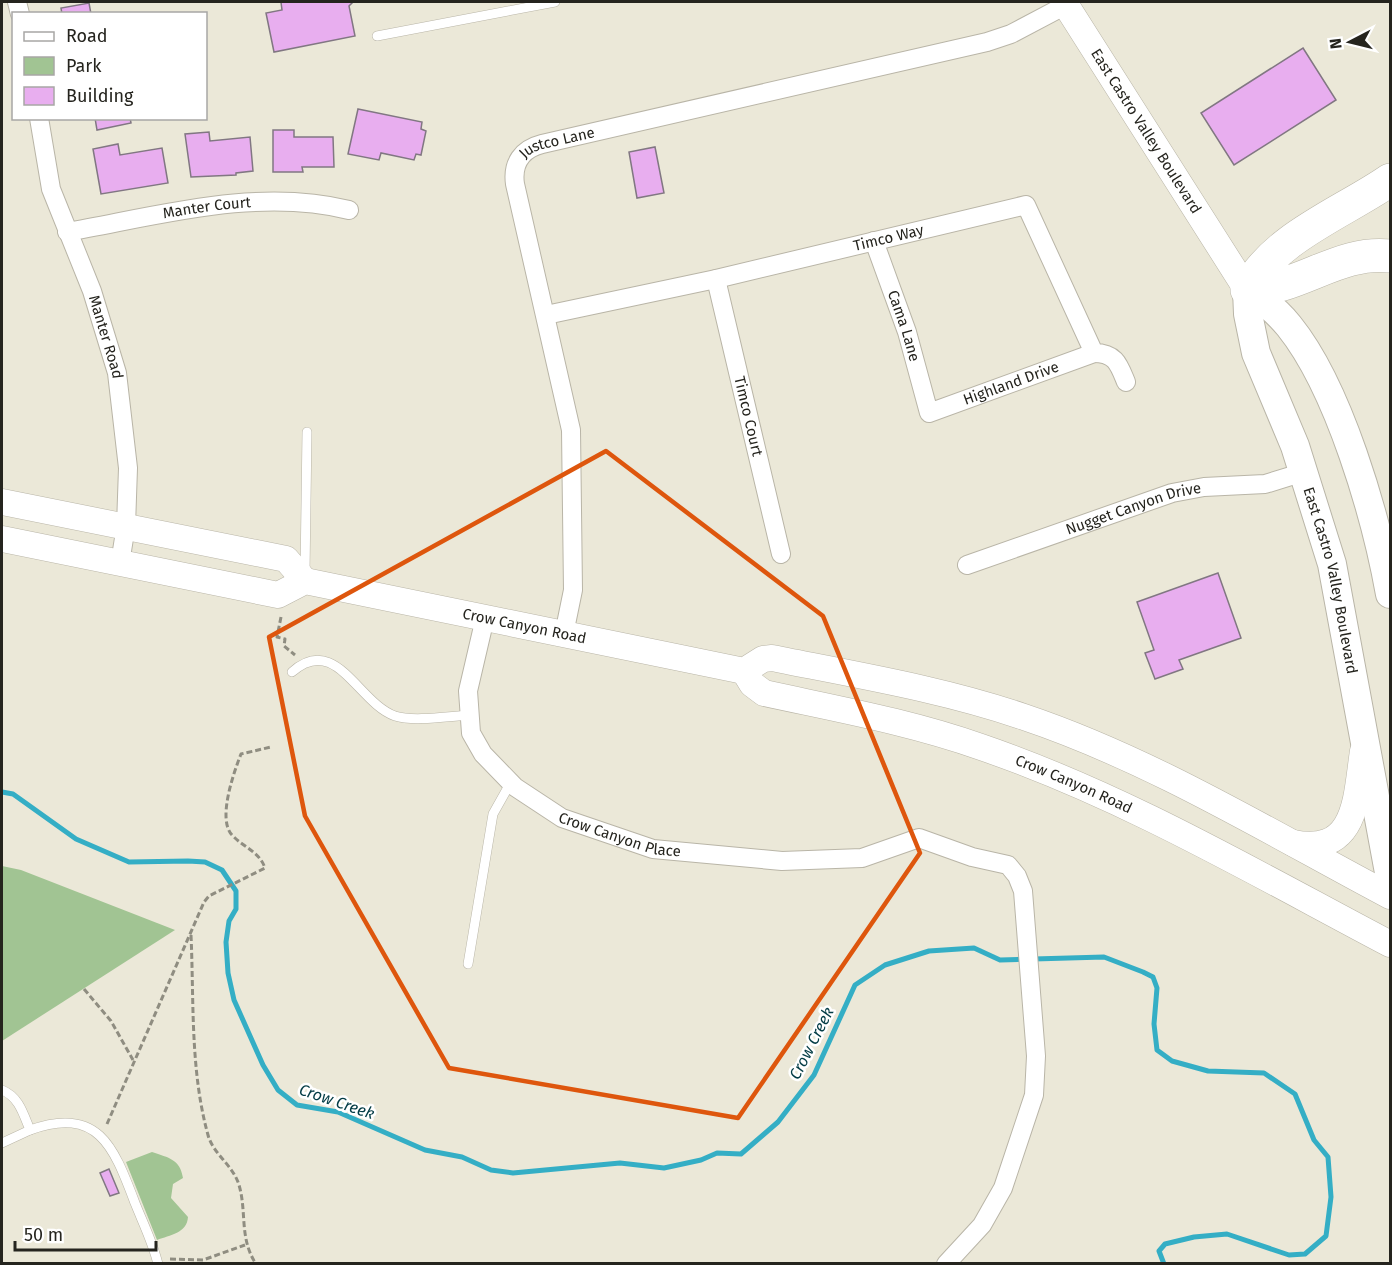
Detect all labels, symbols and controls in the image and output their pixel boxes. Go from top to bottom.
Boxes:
legend [12,12,207,120]
north arrow [1320,12,1380,72]
text: Road [66,25,108,47]
text: N [1326,37,1346,50]
street label: East Castro Valley Boulevard [1087,45,1205,217]
text: Park [66,55,102,77]
text: Building [66,85,134,107]
street label: Justco Lane [515,123,596,162]
street label: Manter Court [161,193,252,222]
street label: Timco Way [851,221,926,255]
street label: Cama Lane [884,288,924,363]
street label: Manter Road [85,293,127,380]
street label: Highland Drive [961,358,1061,409]
street label: Timco Court [730,375,767,458]
street label: Nugget Canyon Drive [1063,479,1202,539]
street label: East Castro Valley Boulevard [1299,485,1361,675]
street label: Crow Canyon Road [461,605,588,647]
street label: Crow Canyon Road [1013,751,1135,817]
street label: Crow Canyon Place [556,808,682,861]
water label: Crow Creek [785,1004,838,1082]
water label: Crow Creek [297,1080,377,1123]
scale bar [15,1214,156,1252]
text: 50 m [24,1224,63,1246]

